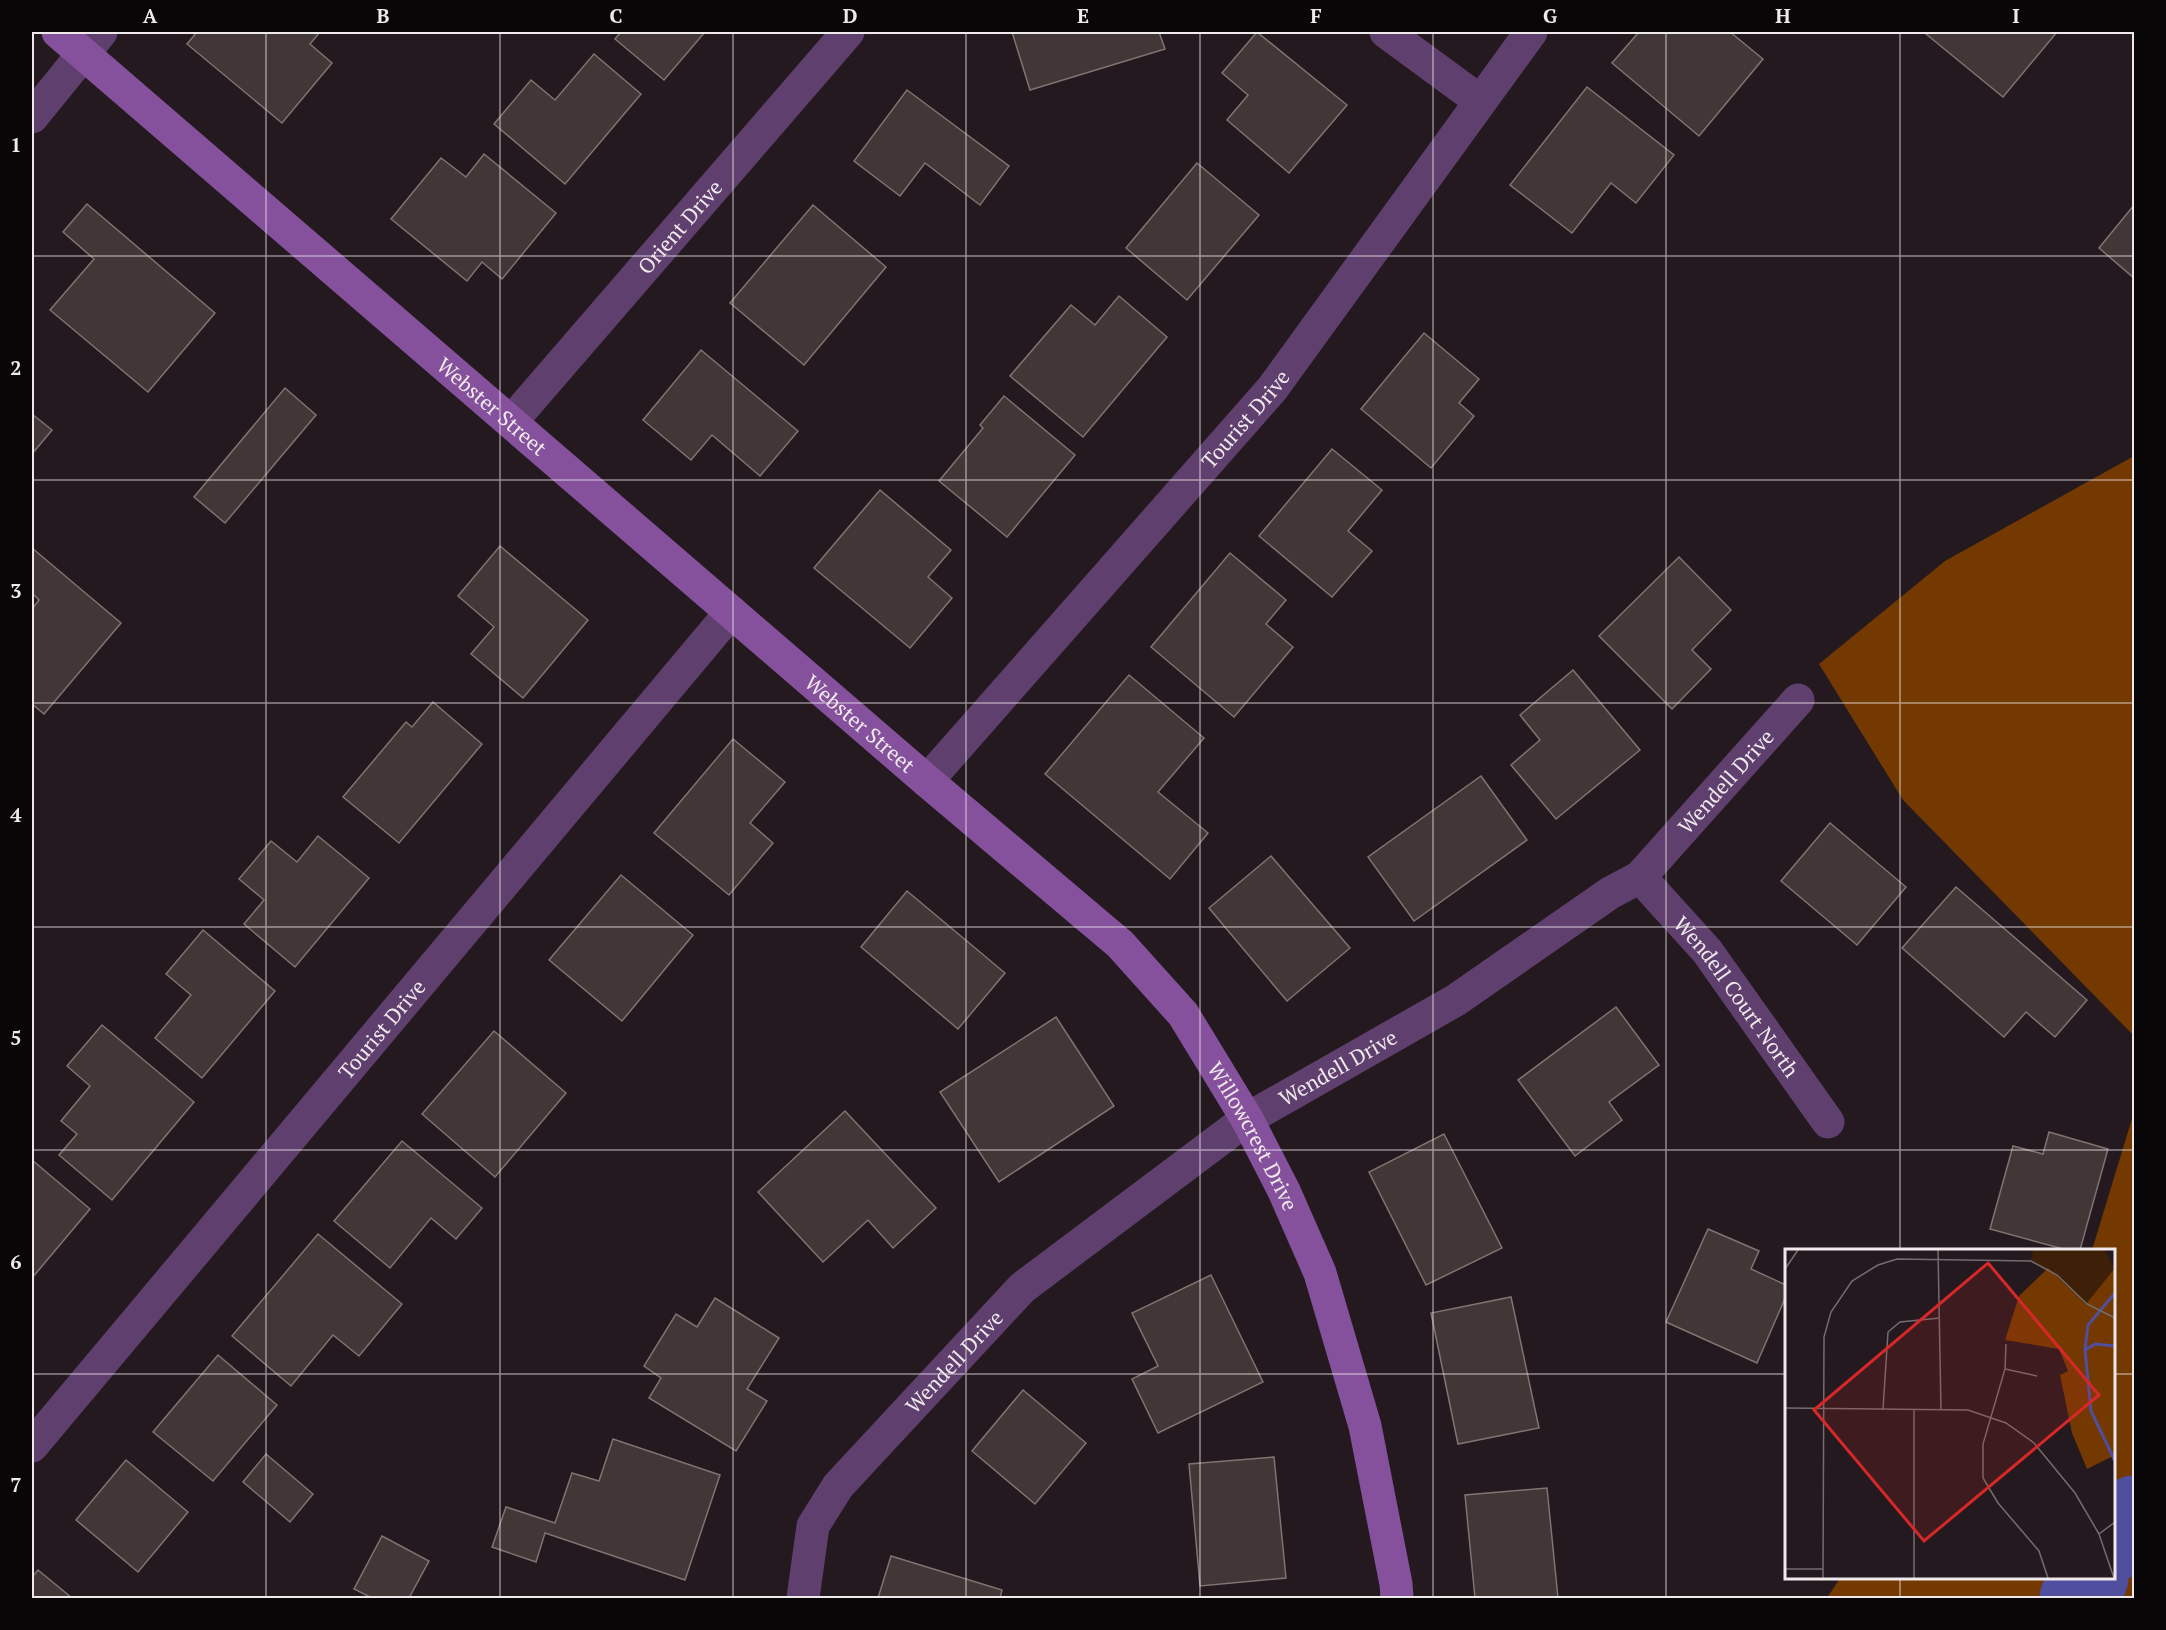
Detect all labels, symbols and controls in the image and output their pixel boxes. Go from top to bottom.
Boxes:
text: A [143,2,158,29]
text: B [377,2,390,29]
text: C [609,2,623,29]
text: D [843,2,857,29]
text: E [1077,2,1089,29]
text: F [1310,2,1322,29]
text: G [1543,2,1557,29]
text: H [1775,2,1791,29]
text: I [2012,2,2020,29]
text: 1 [10,131,22,158]
street label: Orient Drive [631,174,728,280]
street label: Webster Street [431,351,553,462]
text: 2 [10,354,22,381]
street label: Tourist Drive [1195,364,1296,474]
text: 3 [10,577,22,604]
street label: Webster Street [799,668,921,779]
street label: Wendell Drive [1671,723,1780,840]
text: 4 [10,801,22,828]
street label: Wendell Court North [1668,910,1806,1083]
street label: Tourist Drive [332,973,431,1085]
street label: Wendell Drive [1274,1023,1402,1112]
text: 5 [10,1024,22,1051]
street label: Willowcrest Drive [1201,1056,1305,1215]
text: 6 [10,1248,22,1275]
inset map [1785,1249,2115,1579]
street label: Wendell Drive [899,1304,1009,1419]
text: 7 [10,1471,22,1498]

